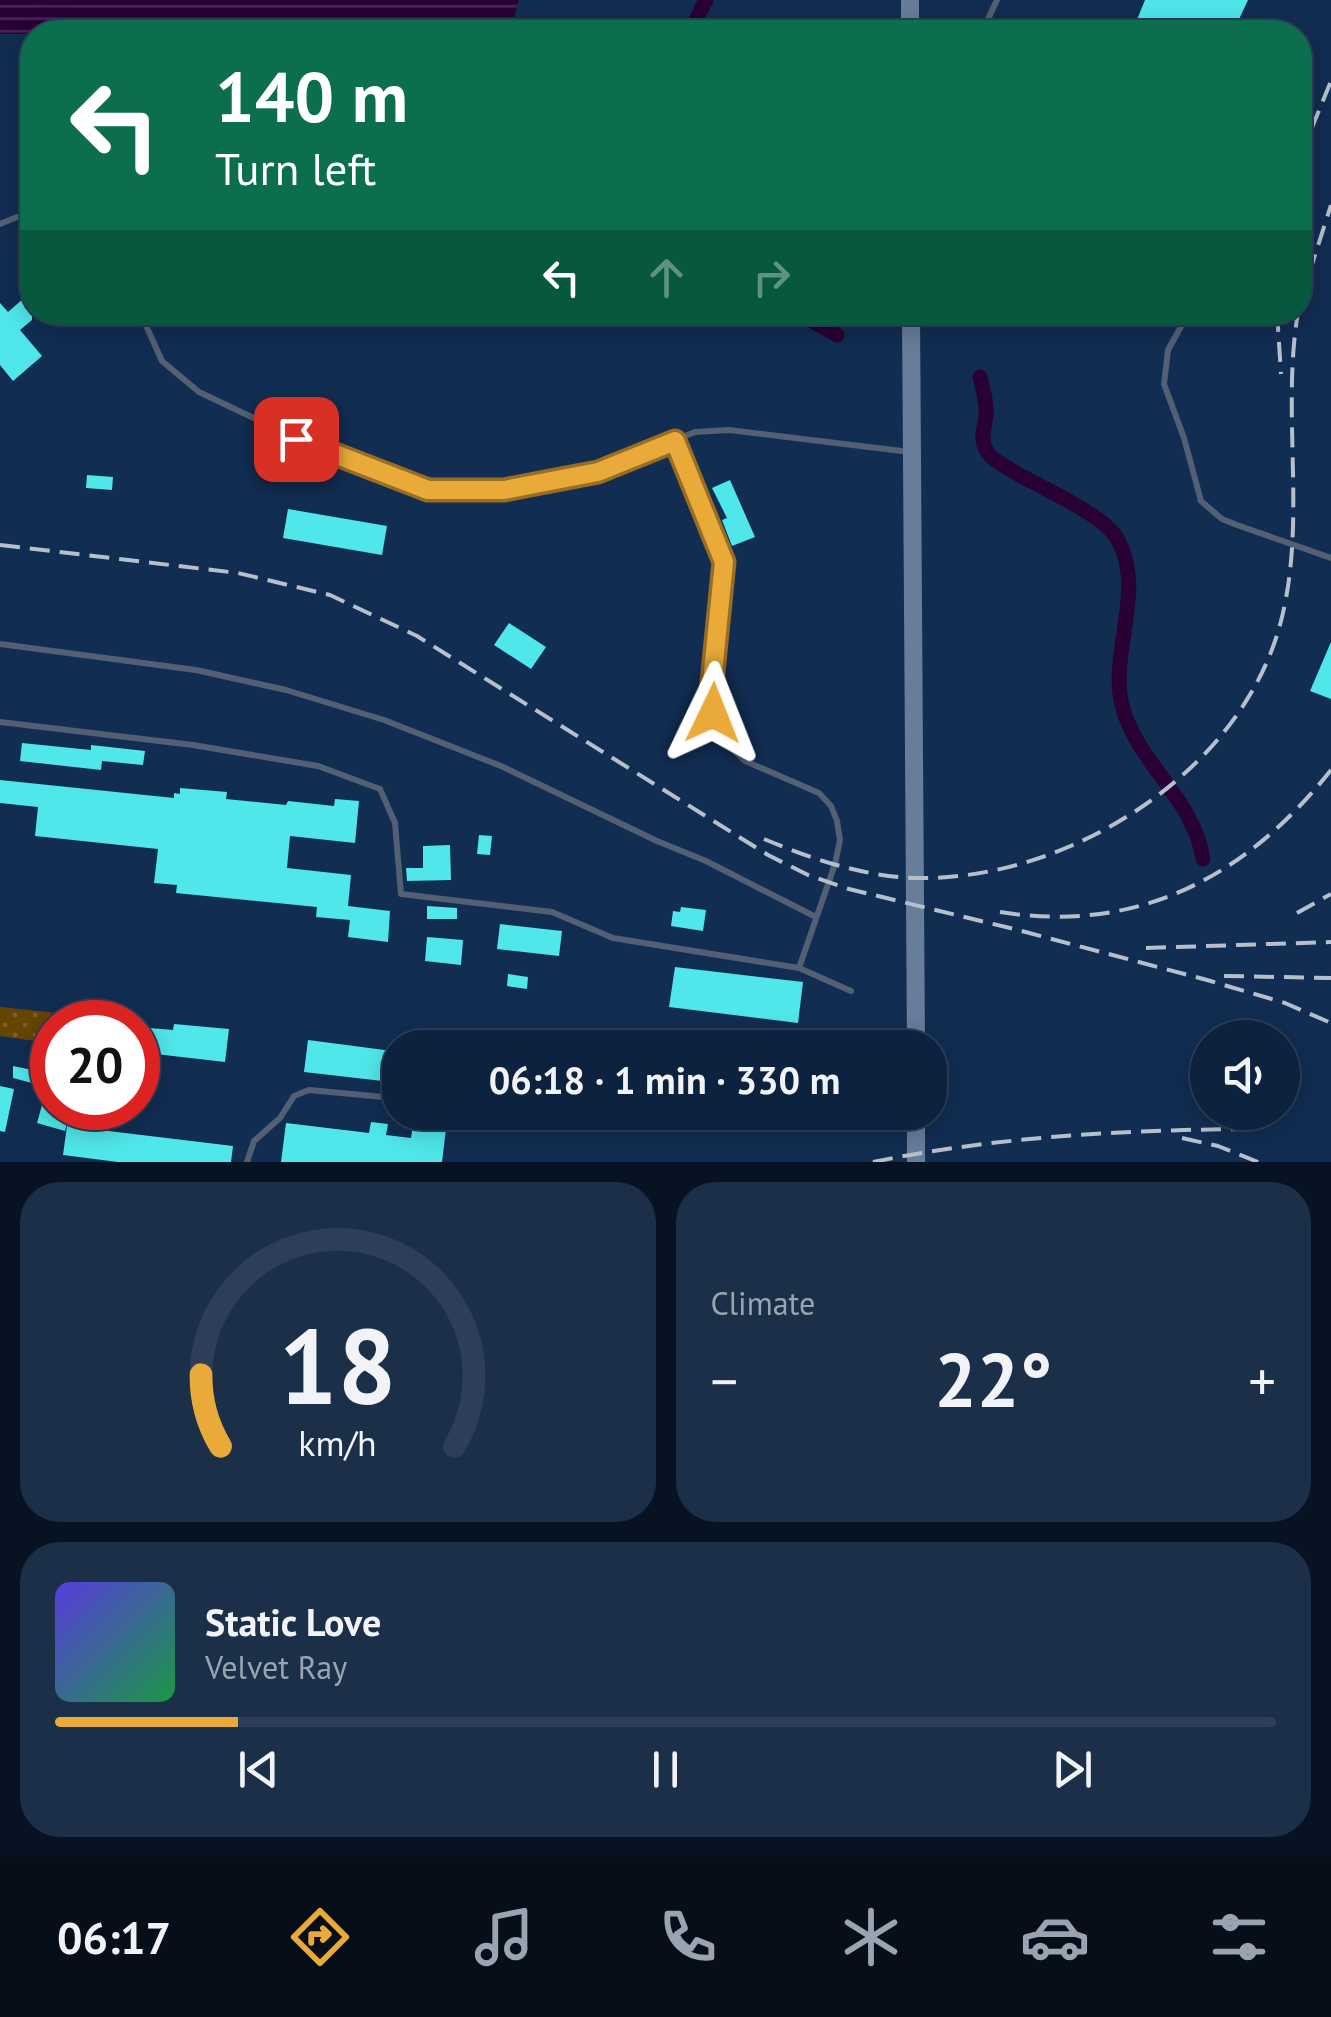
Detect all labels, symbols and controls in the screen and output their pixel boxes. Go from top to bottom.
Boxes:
text: 140 m [215,51,408,141]
icon: left [50,60,180,190]
text: Turn left [215,139,376,197]
icon: left [534,250,589,305]
icon: ahead [639,250,694,305]
icon: right [744,250,799,305]
pin [254,397,339,482]
icon: arrive [269,412,324,467]
position arrow [661,661,765,765]
speed limit sign: 20 [30,1000,160,1130]
map controls [1190,1020,1300,1130]
button: sound [1190,1020,1300,1130]
text: 06:18 · 1 min · 330 m [489,1055,840,1104]
text: Climate [711,1282,815,1324]
text: 18 [279,1298,397,1433]
text: 22° [934,1331,1052,1428]
text: − [711,1345,738,1416]
text: + [1248,1345,1276,1416]
text: km/h [299,1420,377,1466]
text: Static Love [205,1597,381,1646]
text: Velvet Ray [205,1646,347,1688]
icon: previous [231,1742,286,1797]
icon: pause [638,1742,693,1797]
icon: next [1045,1742,1100,1797]
icon: directions [285,1902,355,1972]
icon: music [469,1902,539,1972]
icon: phone [653,1902,723,1972]
icon: climate [836,1902,906,1972]
icon: car [1020,1902,1090,1972]
icon: filters [1204,1902,1274,1972]
text: 06:17 [57,1908,171,1966]

